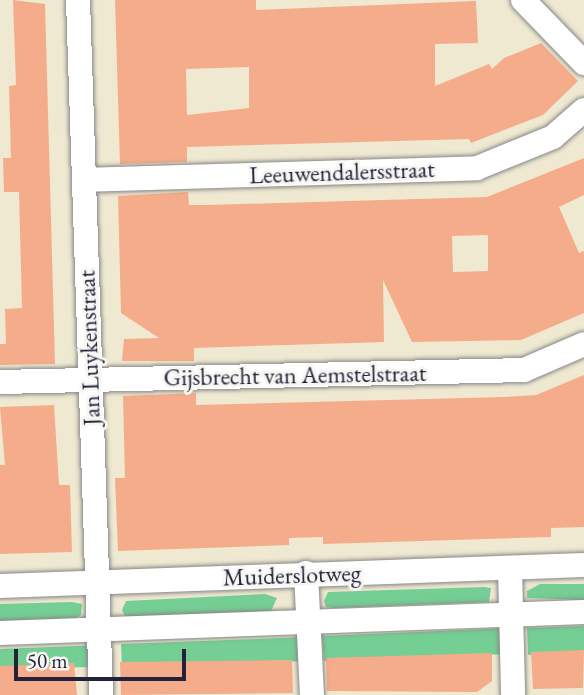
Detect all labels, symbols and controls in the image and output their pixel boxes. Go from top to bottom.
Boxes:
street label: Leeuwendalersstraat [249,154,435,190]
street label: Jan Luykenstraat [72,270,106,426]
street label: Gijsbrecht van Aemstelstraat [163,358,427,392]
street label: Muiderslotweg [222,558,362,592]
scale bar [18,636,189,680]
text: 50 m [27,647,68,674]

